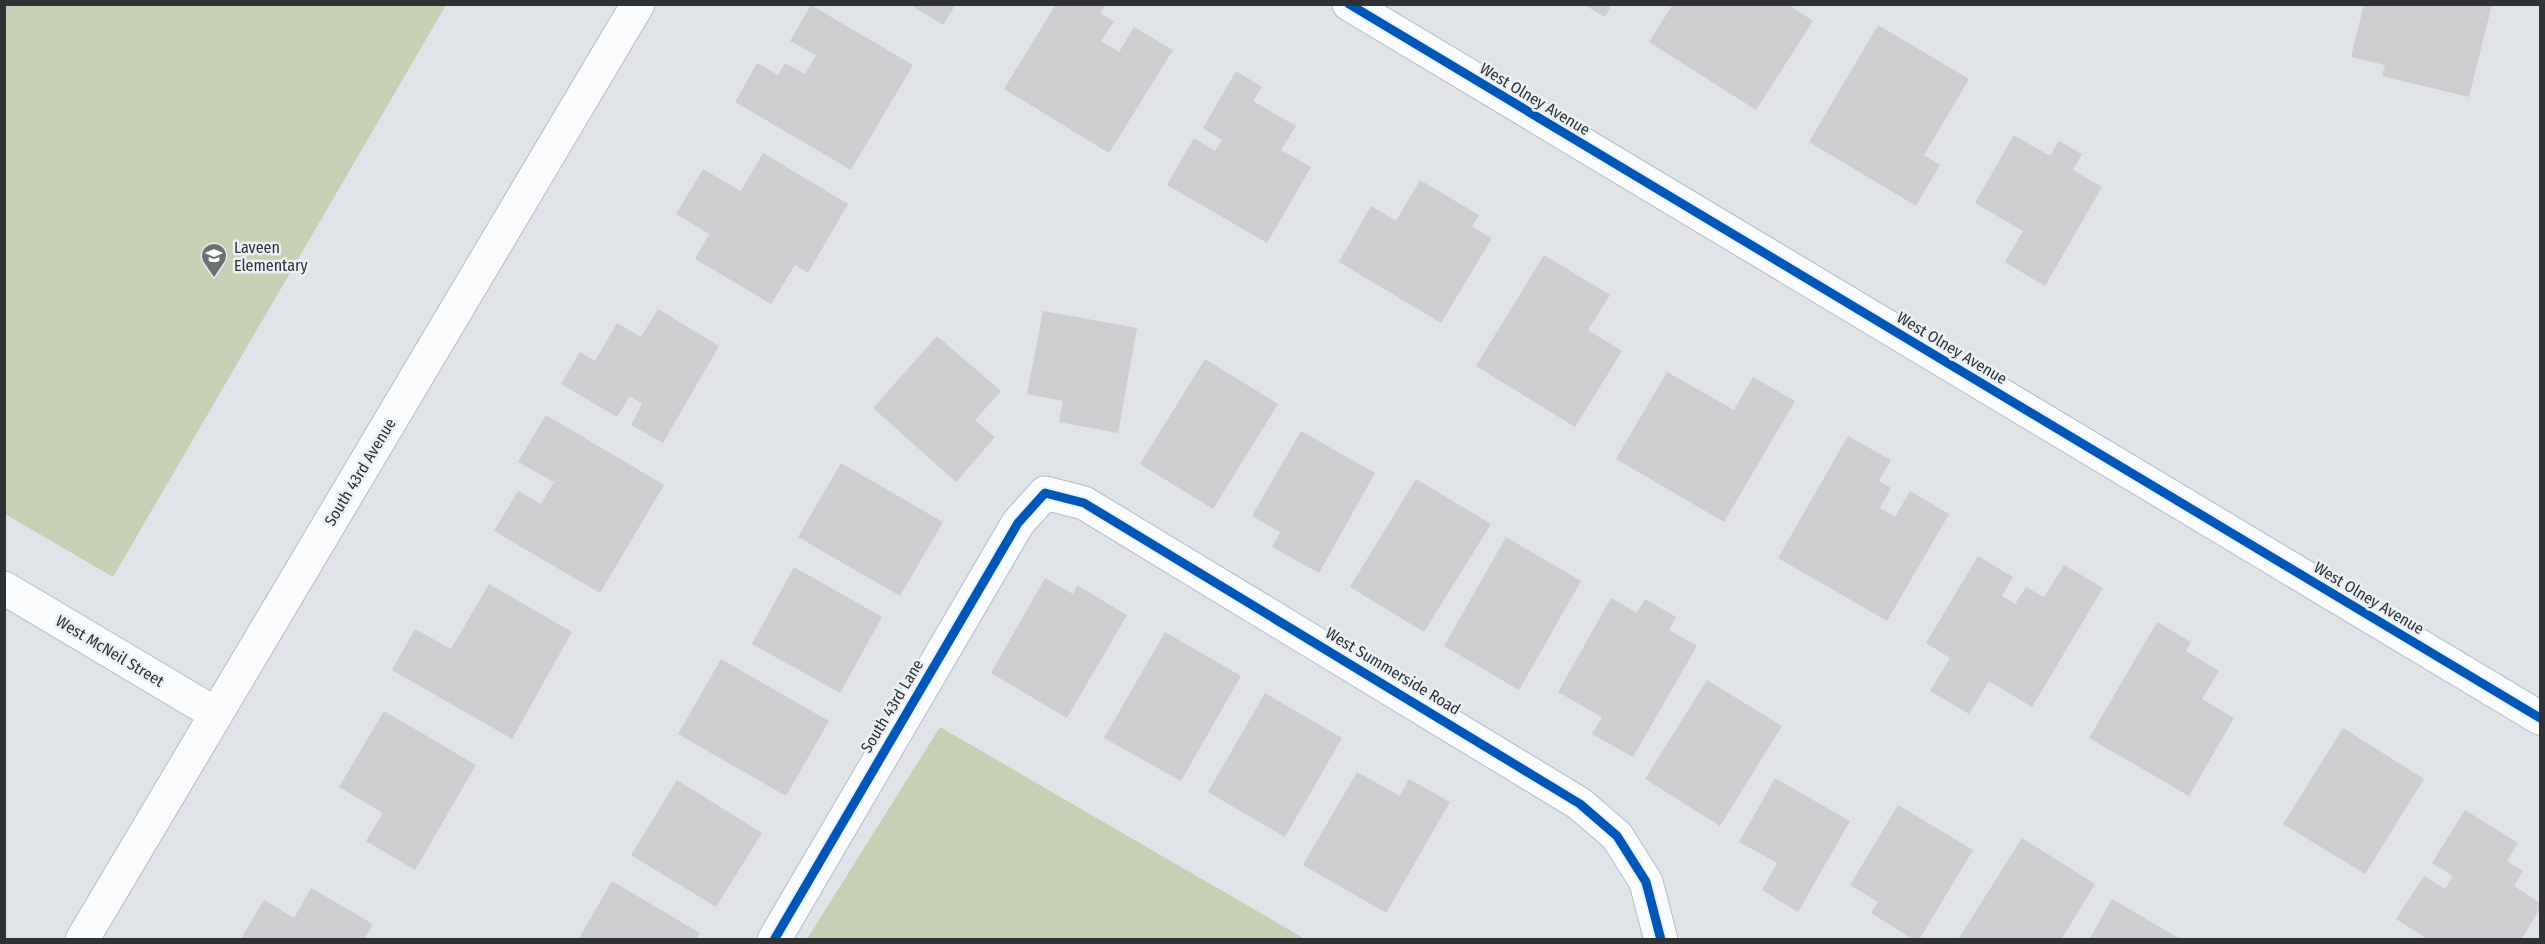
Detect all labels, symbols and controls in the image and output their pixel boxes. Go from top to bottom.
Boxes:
street label: West Olney Avenue [1477,59,1594,139]
place label: Laveen Elementary [234,238,309,275]
school or university icon: Laveen Elementary [199,241,229,279]
street label: West Olney Avenue [1894,308,2011,388]
street label: South 43rd Avenue [320,415,400,529]
street label: West Olney Avenue [2311,558,2428,638]
street label: West McNeil Street [52,611,168,691]
street label: West Summerside Road [1322,623,1464,719]
street label: South 43rd Lane [857,656,927,756]

